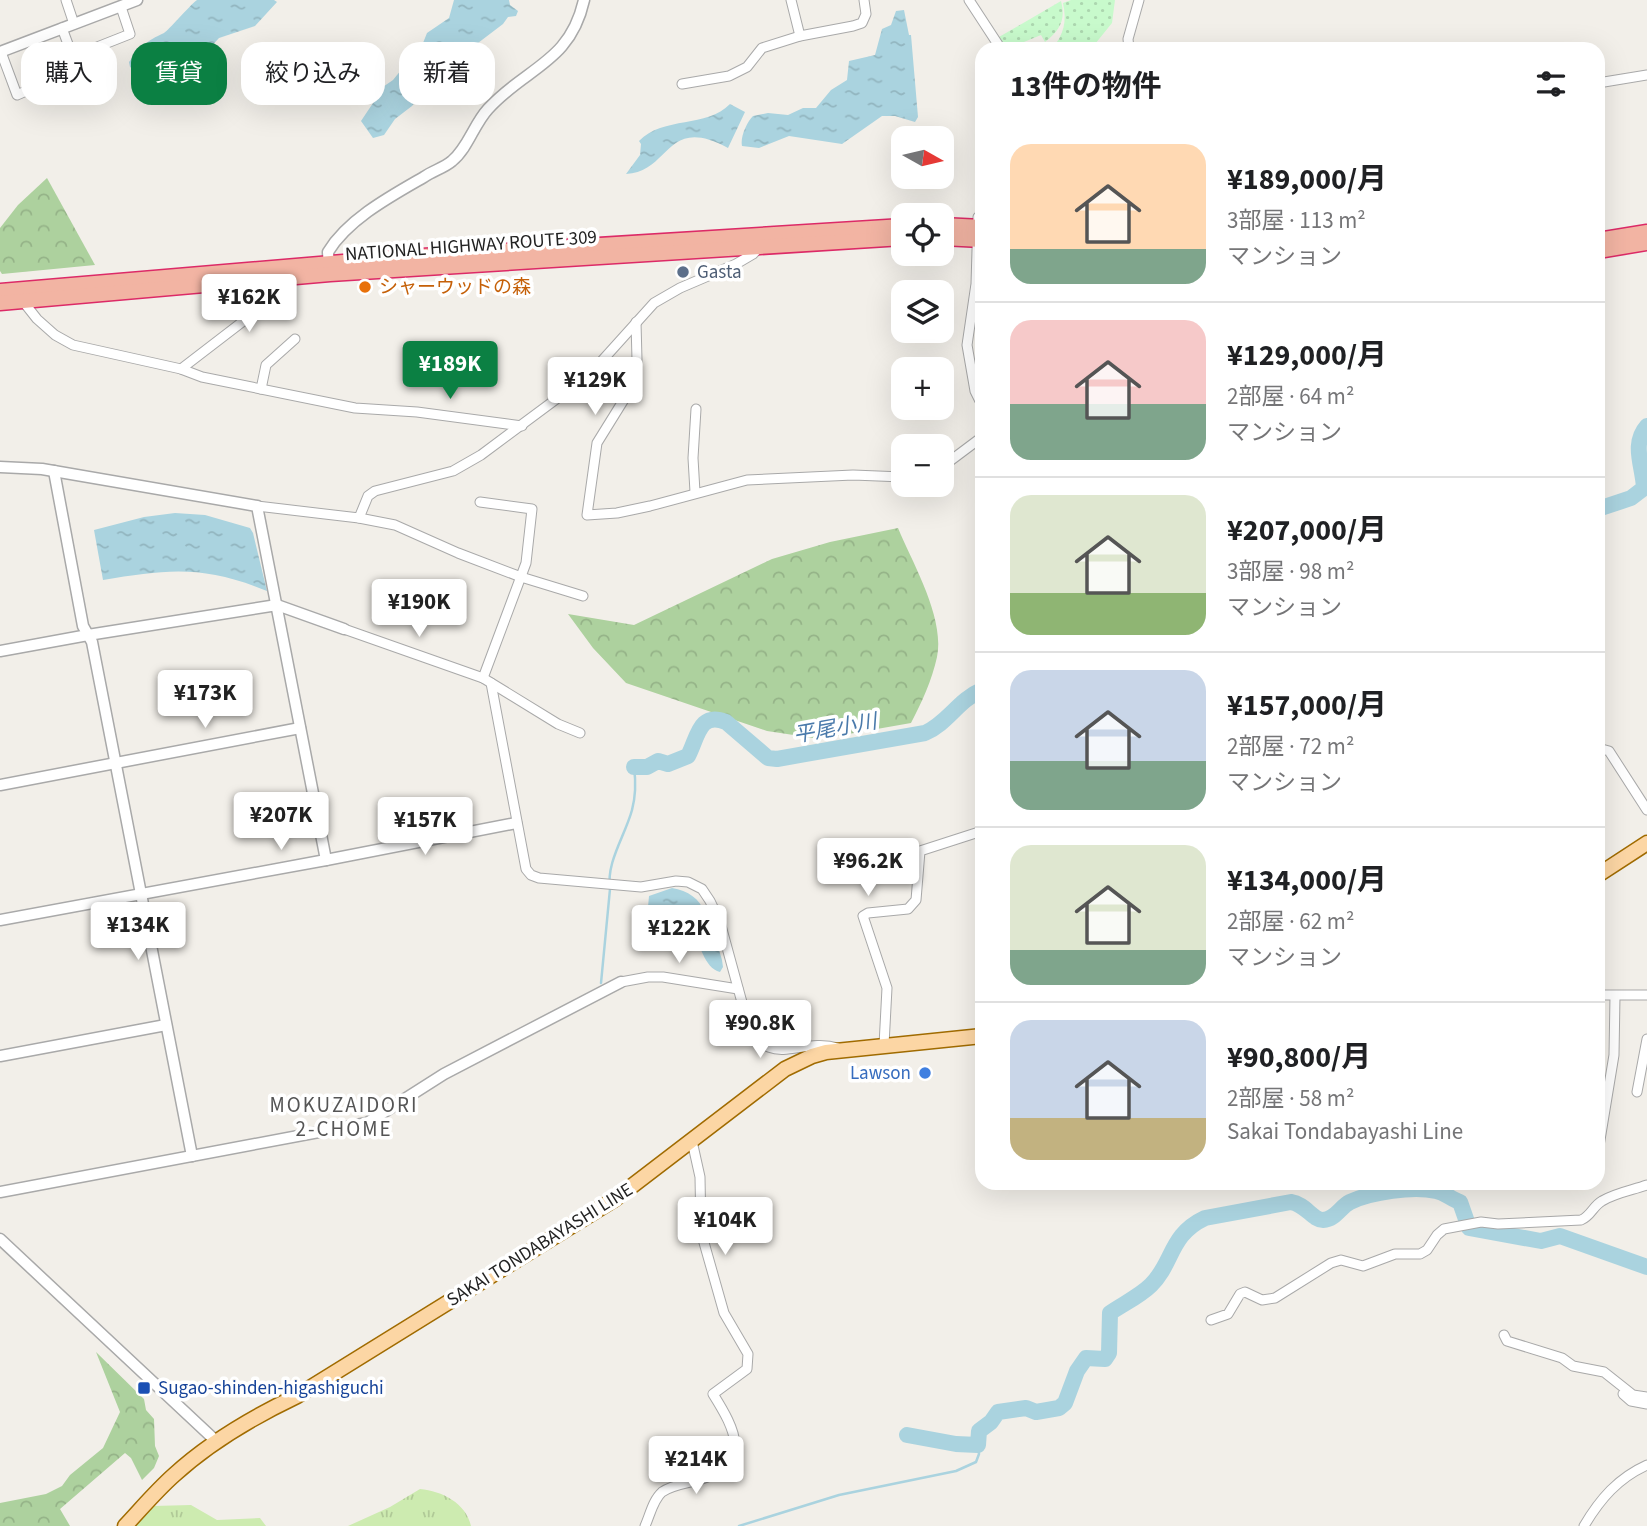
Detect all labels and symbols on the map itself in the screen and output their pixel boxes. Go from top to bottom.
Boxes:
north arrow [891,126,954,189]
street label: NATIONAL HIGHWAY ROUTE 309 [344,224,598,268]
place label: Gasta [697,259,741,286]
marker: Gasta [675,264,691,280]
pin: ¥162K [200,274,298,334]
place label: シャーウッドの森 [379,274,531,301]
marker: シャーウッドの森 [357,279,373,295]
pin: ¥189K [401,342,499,401]
pin: ¥129K [546,358,644,417]
pin: ¥190K [370,580,468,639]
pin: ¥173K [156,670,254,730]
water label: 平尾小川 [791,706,881,750]
pin: ¥207K [232,792,330,852]
pin: ¥157K [376,798,474,857]
pin: ¥96.2K [811,838,925,898]
pin: ¥134K [89,902,187,962]
pin: ¥122K [630,906,728,965]
pin: ¥90.8K [703,1000,817,1060]
place label: Lawson [850,1060,911,1087]
marker: Lawson [917,1065,933,1081]
district label: MOKUZAIDORI 2-CHOME [269,1090,419,1144]
street label: SAKAI TONDABAYASHI LINE [442,1177,638,1313]
pin: ¥104K [676,1198,774,1257]
place label: Sugao-shinden-higashiguchi [158,1375,384,1402]
marker: Sugao-shinden-higashiguchi [136,1380,152,1396]
pin: ¥214K [647,1436,745,1496]

